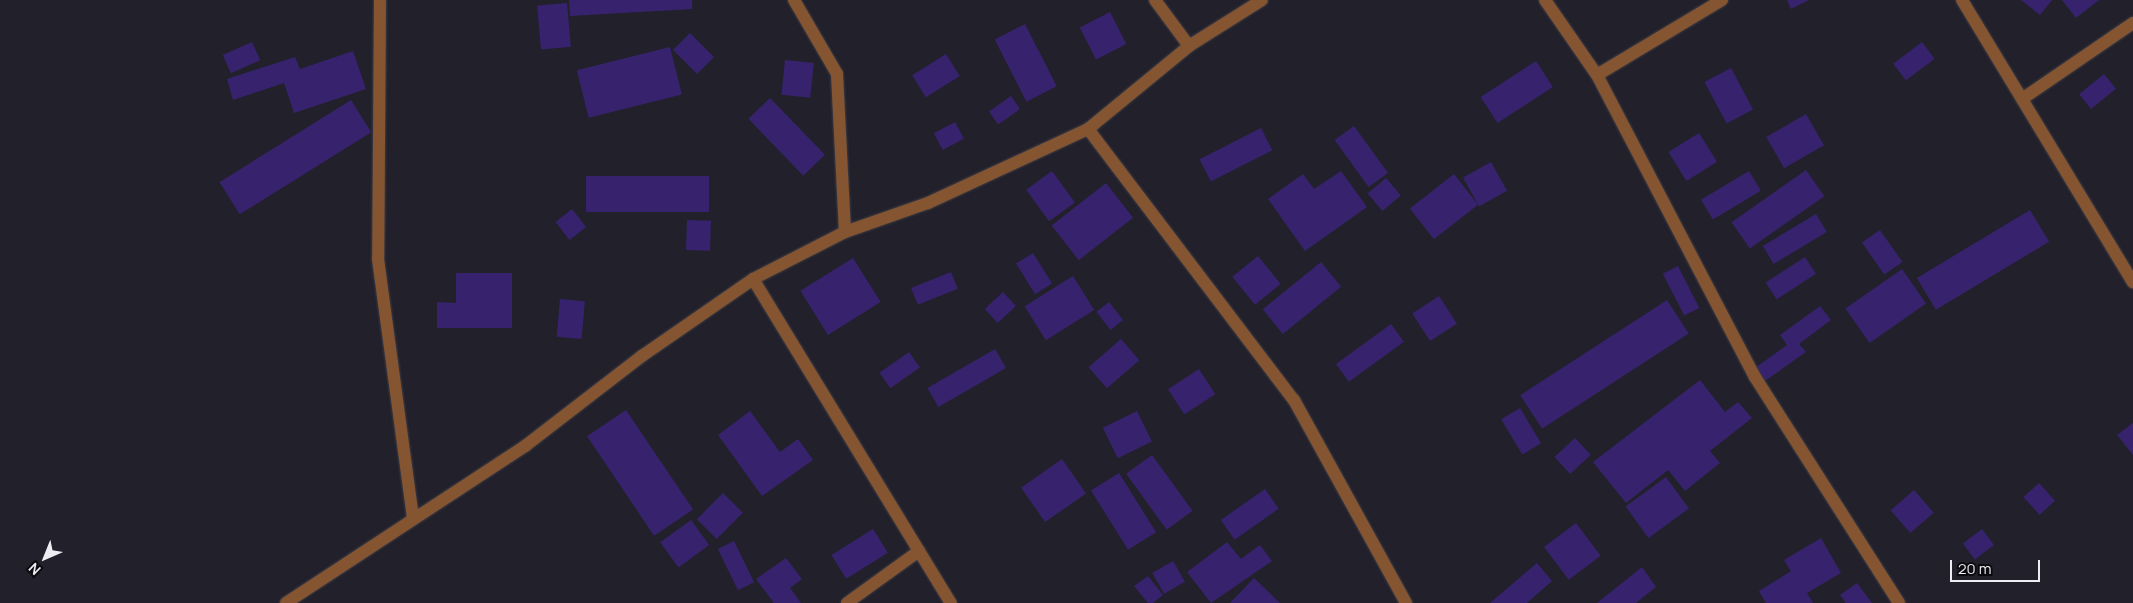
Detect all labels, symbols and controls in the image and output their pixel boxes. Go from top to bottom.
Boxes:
north arrow [20,533,70,583]
scale bar [1953,550,2043,582]
text: 20 m [1958,558,1991,579]
text: N [24,559,44,579]

